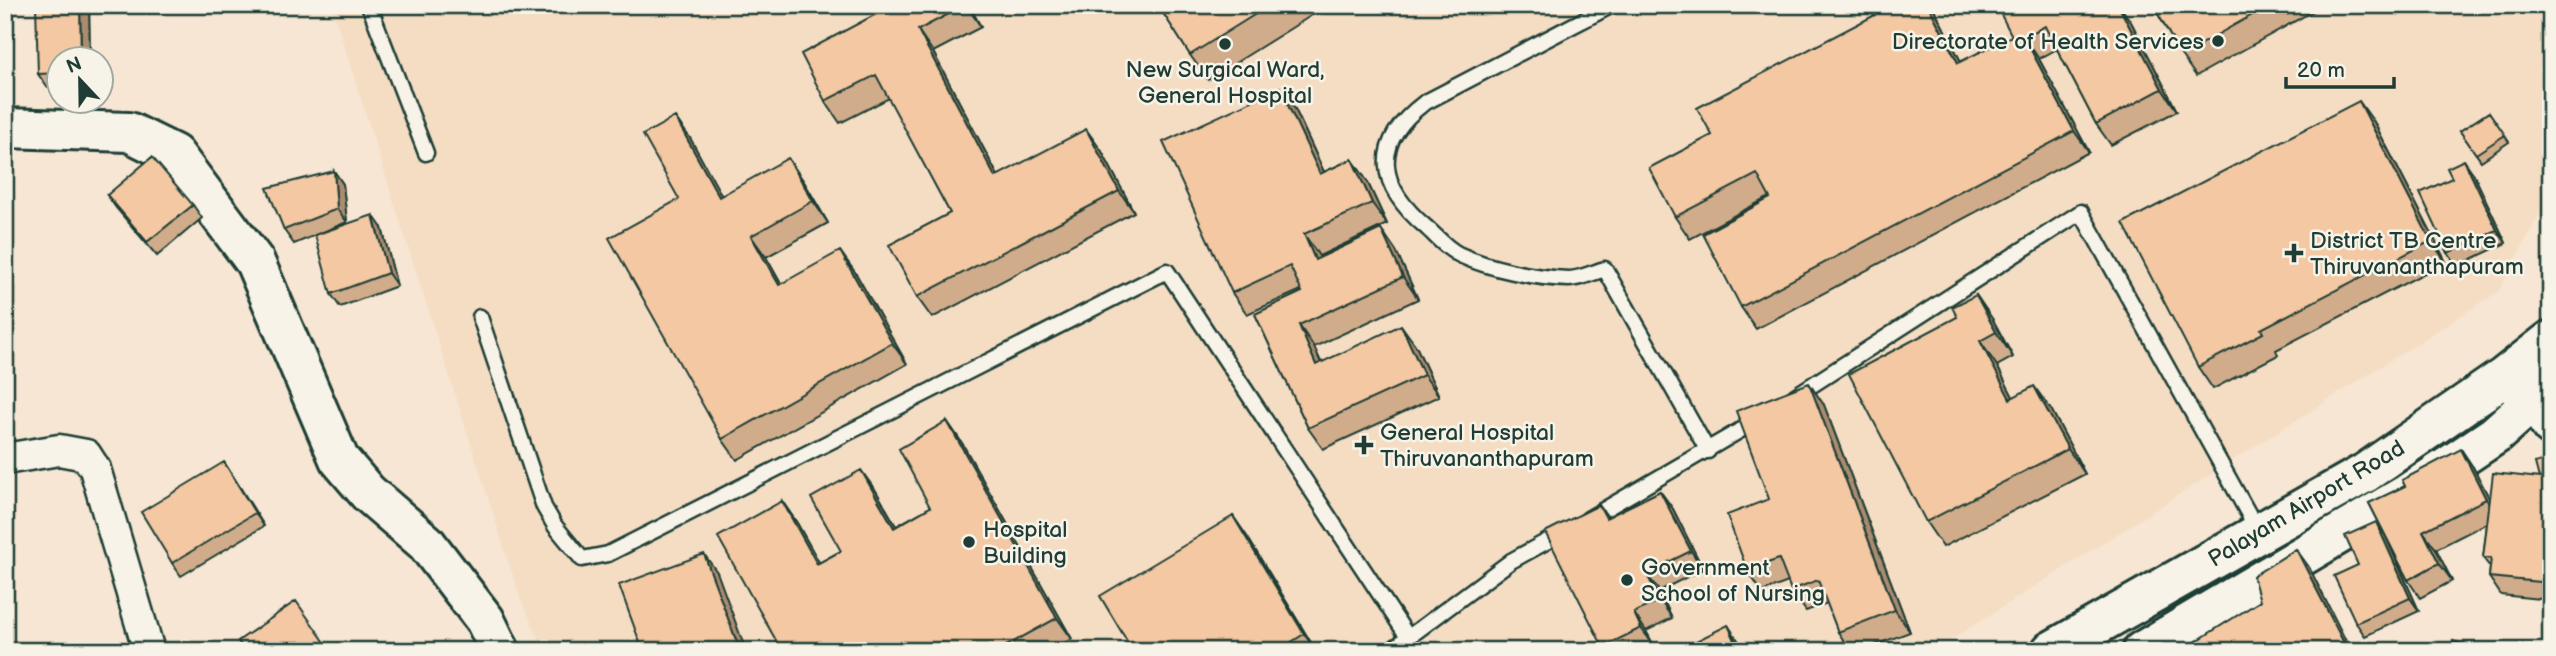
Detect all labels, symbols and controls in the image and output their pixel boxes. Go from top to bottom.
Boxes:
place label: Directorate of Health Services [1892,28,2204,56]
marker: Directorate of Health Services [2210,33,2226,49]
marker: New Surgical Ward, General Hospital [1217,36,1233,52]
north arrow [46,46,116,116]
scale bar [2286,46,2395,90]
text: N [63,52,85,79]
place label: New Surgical Ward, General Hospital [1126,56,1324,110]
text: 20 m [2297,58,2345,83]
place label: District TB Centre Thiruvananthapuram [2310,227,2524,281]
marker: District TB Centre Thiruvananthapuram [2284,243,2304,263]
place label: General Hospital Thiruvananthapuram [1380,419,1594,473]
street label: Palayam Airport Road [2203,434,2410,574]
marker: General Hospital Thiruvananthapuram [1354,435,1374,455]
place label: Hospital Building [983,516,1068,570]
marker: Hospital Building [961,534,977,550]
place label: Government School of Nursing [1641,554,1825,608]
marker: Government School of Nursing [1619,572,1635,588]

